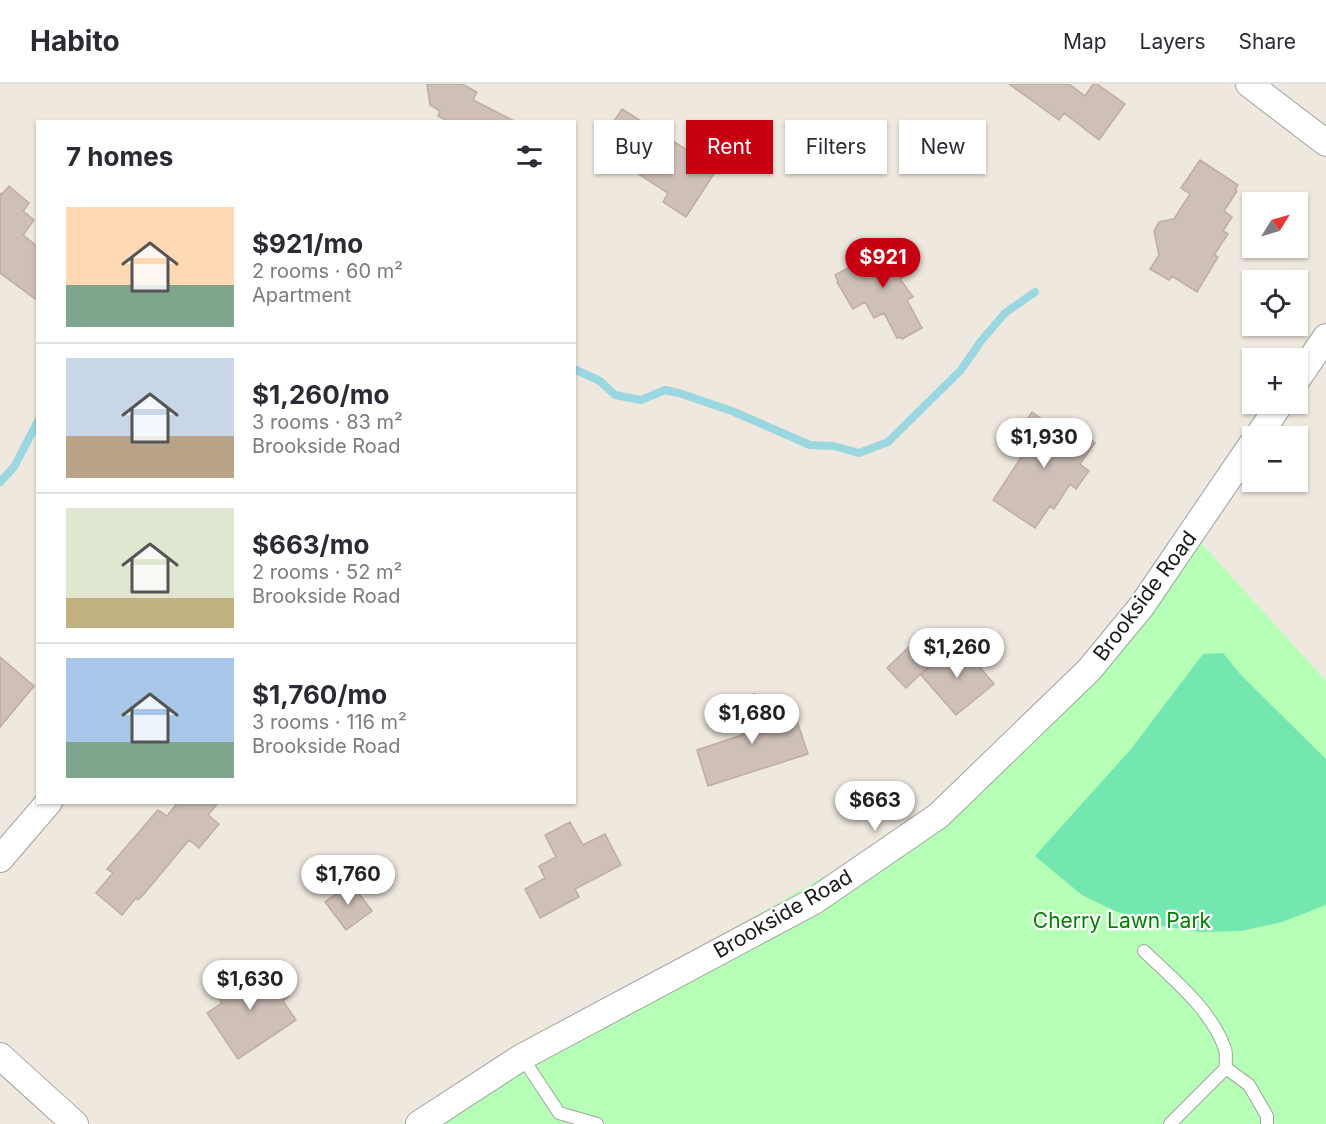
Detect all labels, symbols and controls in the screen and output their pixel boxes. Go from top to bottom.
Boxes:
text: Habito [30,24,120,58]
text: Map [1063,29,1107,54]
text: Layers [1140,29,1206,54]
text: Share [1239,29,1296,54]
chip: Buy [594,120,674,174]
chip: Rent [686,120,773,174]
chip: Filters [785,120,887,174]
chip: New [899,120,986,174]
icon: filters [513,140,546,173]
text: 7 homes [66,141,173,172]
north arrow [1242,192,1308,258]
map controls [1242,192,1308,492]
text: $921/mo [252,228,363,259]
icon: home [114,231,186,303]
pin: $921 [847,238,919,289]
text: $921 [859,245,907,269]
text: 2 rooms · 60 m² [252,259,403,283]
button: locate [1242,270,1308,336]
text: Apartment [252,283,351,307]
button: + [1242,348,1308,414]
text: $1,260/mo [252,379,389,410]
icon: home [114,382,186,454]
text: 3 rooms · 83 m² [252,410,403,434]
pin: $1,930 [995,418,1093,469]
text: $1,930 [1010,425,1078,449]
button: − [1242,426,1308,492]
text: Brookside Road [252,434,400,458]
street label: Brookside Road [1088,526,1201,665]
text: $663/mo [252,529,369,560]
icon: home [114,532,186,604]
text: 2 rooms · 52 m² [252,560,402,584]
text: Brookside Road [252,584,400,608]
pin: $1,260 [908,628,1006,679]
text: $1,260 [923,635,991,659]
text: $1,760/mo [252,679,387,710]
icon: home [114,682,186,754]
pin: $1,680 [703,694,801,745]
text: $1,680 [718,701,786,725]
text: 3 rooms · 116 m² [252,710,407,734]
text: Brookside Road [252,734,400,758]
pin: $663 [839,781,911,832]
text: $663 [849,788,901,812]
pin: $1,760 [299,855,397,906]
text: $1,760 [315,862,381,886]
street label: Brookside Road [709,864,856,963]
park label: Cherry Lawn Park [1033,908,1212,933]
pin: $1,630 [201,960,299,1011]
text: $1,630 [216,967,284,991]

